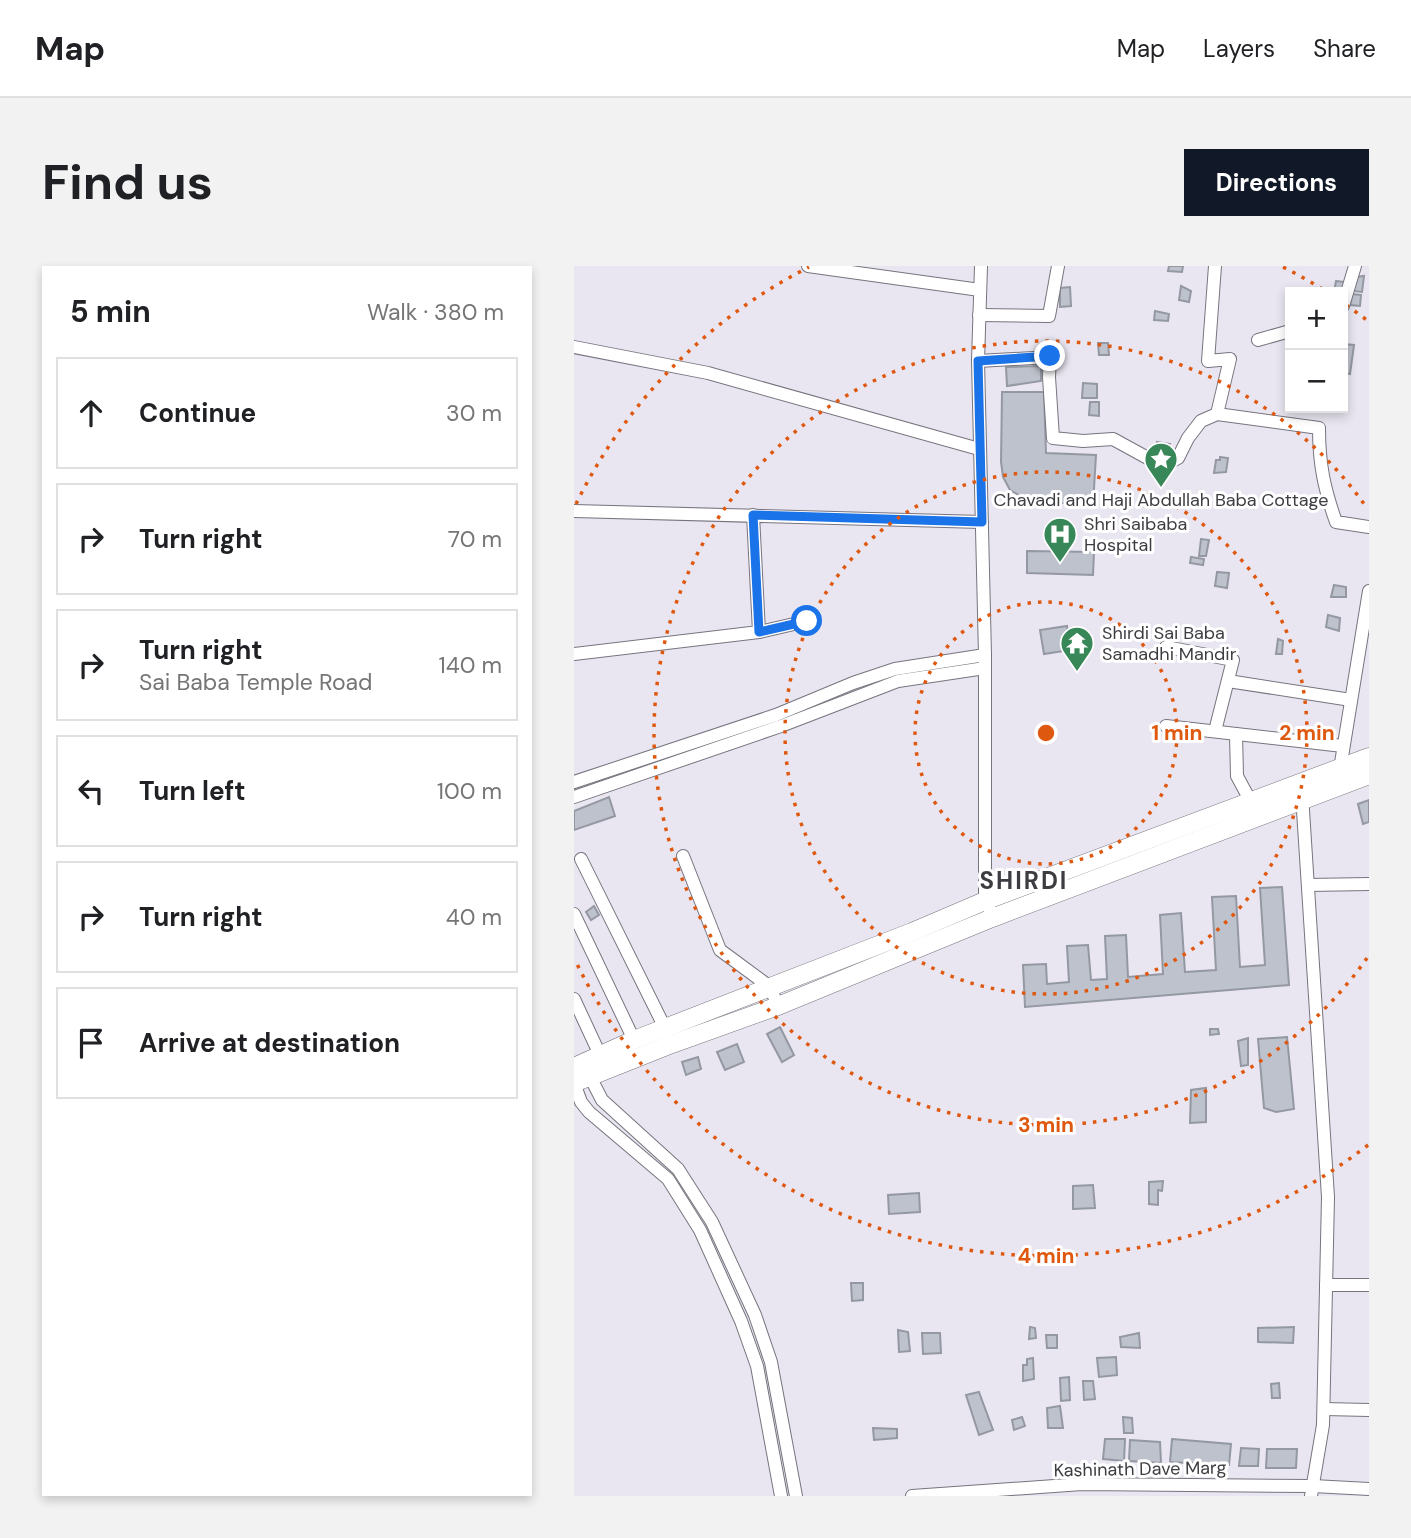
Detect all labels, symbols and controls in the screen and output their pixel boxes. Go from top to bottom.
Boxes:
text: Map [35,27,105,70]
text: Map [1117,33,1165,64]
text: Layers [1203,33,1275,64]
text: Share [1313,33,1376,64]
button: Directions [1184,149,1369,216]
text: Find us [42,150,213,214]
map controls [1285,287,1348,413]
button: + [1285,287,1348,350]
text: 5 min [70,292,151,331]
text: Walk · 380 m [367,297,504,327]
route end [1034,340,1065,371]
button: − [1285,350,1348,413]
icon: ahead [72,394,110,432]
text: Continue [139,396,256,430]
text: 30 m [446,398,502,428]
place icon: Chavadi and Haji Abdullah Baba Cottage [1142,440,1180,489]
place label: Chavadi and Haji Abdullah Baba Cottage [994,488,1328,512]
place label: Shri Saibaba Hospital [1084,512,1187,557]
hospital icon: Shri Saibaba Hospital [1041,515,1079,564]
icon: right [72,520,110,558]
text: Turn right [139,522,263,556]
text: 70 m [448,524,502,554]
route start [791,605,822,636]
place label: Shirdi Sai Baba Samadhi Mandir [1102,621,1237,666]
temple icon: Shirdi Sai Baba Samadhi Mandir [1058,624,1096,673]
text: Turn right [139,633,263,667]
icon: right [72,646,110,684]
text: 140 m [439,650,502,680]
text: Sai Baba Temple Road [139,667,373,697]
text: 1 min [1151,719,1203,747]
text: 2 min [1279,719,1335,747]
centre of rings [1034,721,1058,745]
icon: left [72,772,110,810]
text: Turn left [139,774,246,808]
text: 100 m [437,776,502,806]
district label: SHIRDI [980,865,1068,896]
icon: right [72,898,110,936]
text: Turn right [139,900,263,934]
text: 40 m [446,902,502,932]
icon: arrive [72,1024,110,1062]
text: Arrive at destination [139,1026,400,1060]
text: 3 min [1018,1111,1074,1139]
text: 4 min [1017,1242,1075,1270]
street label: Kashinath Dave Marg [1053,1455,1227,1483]

